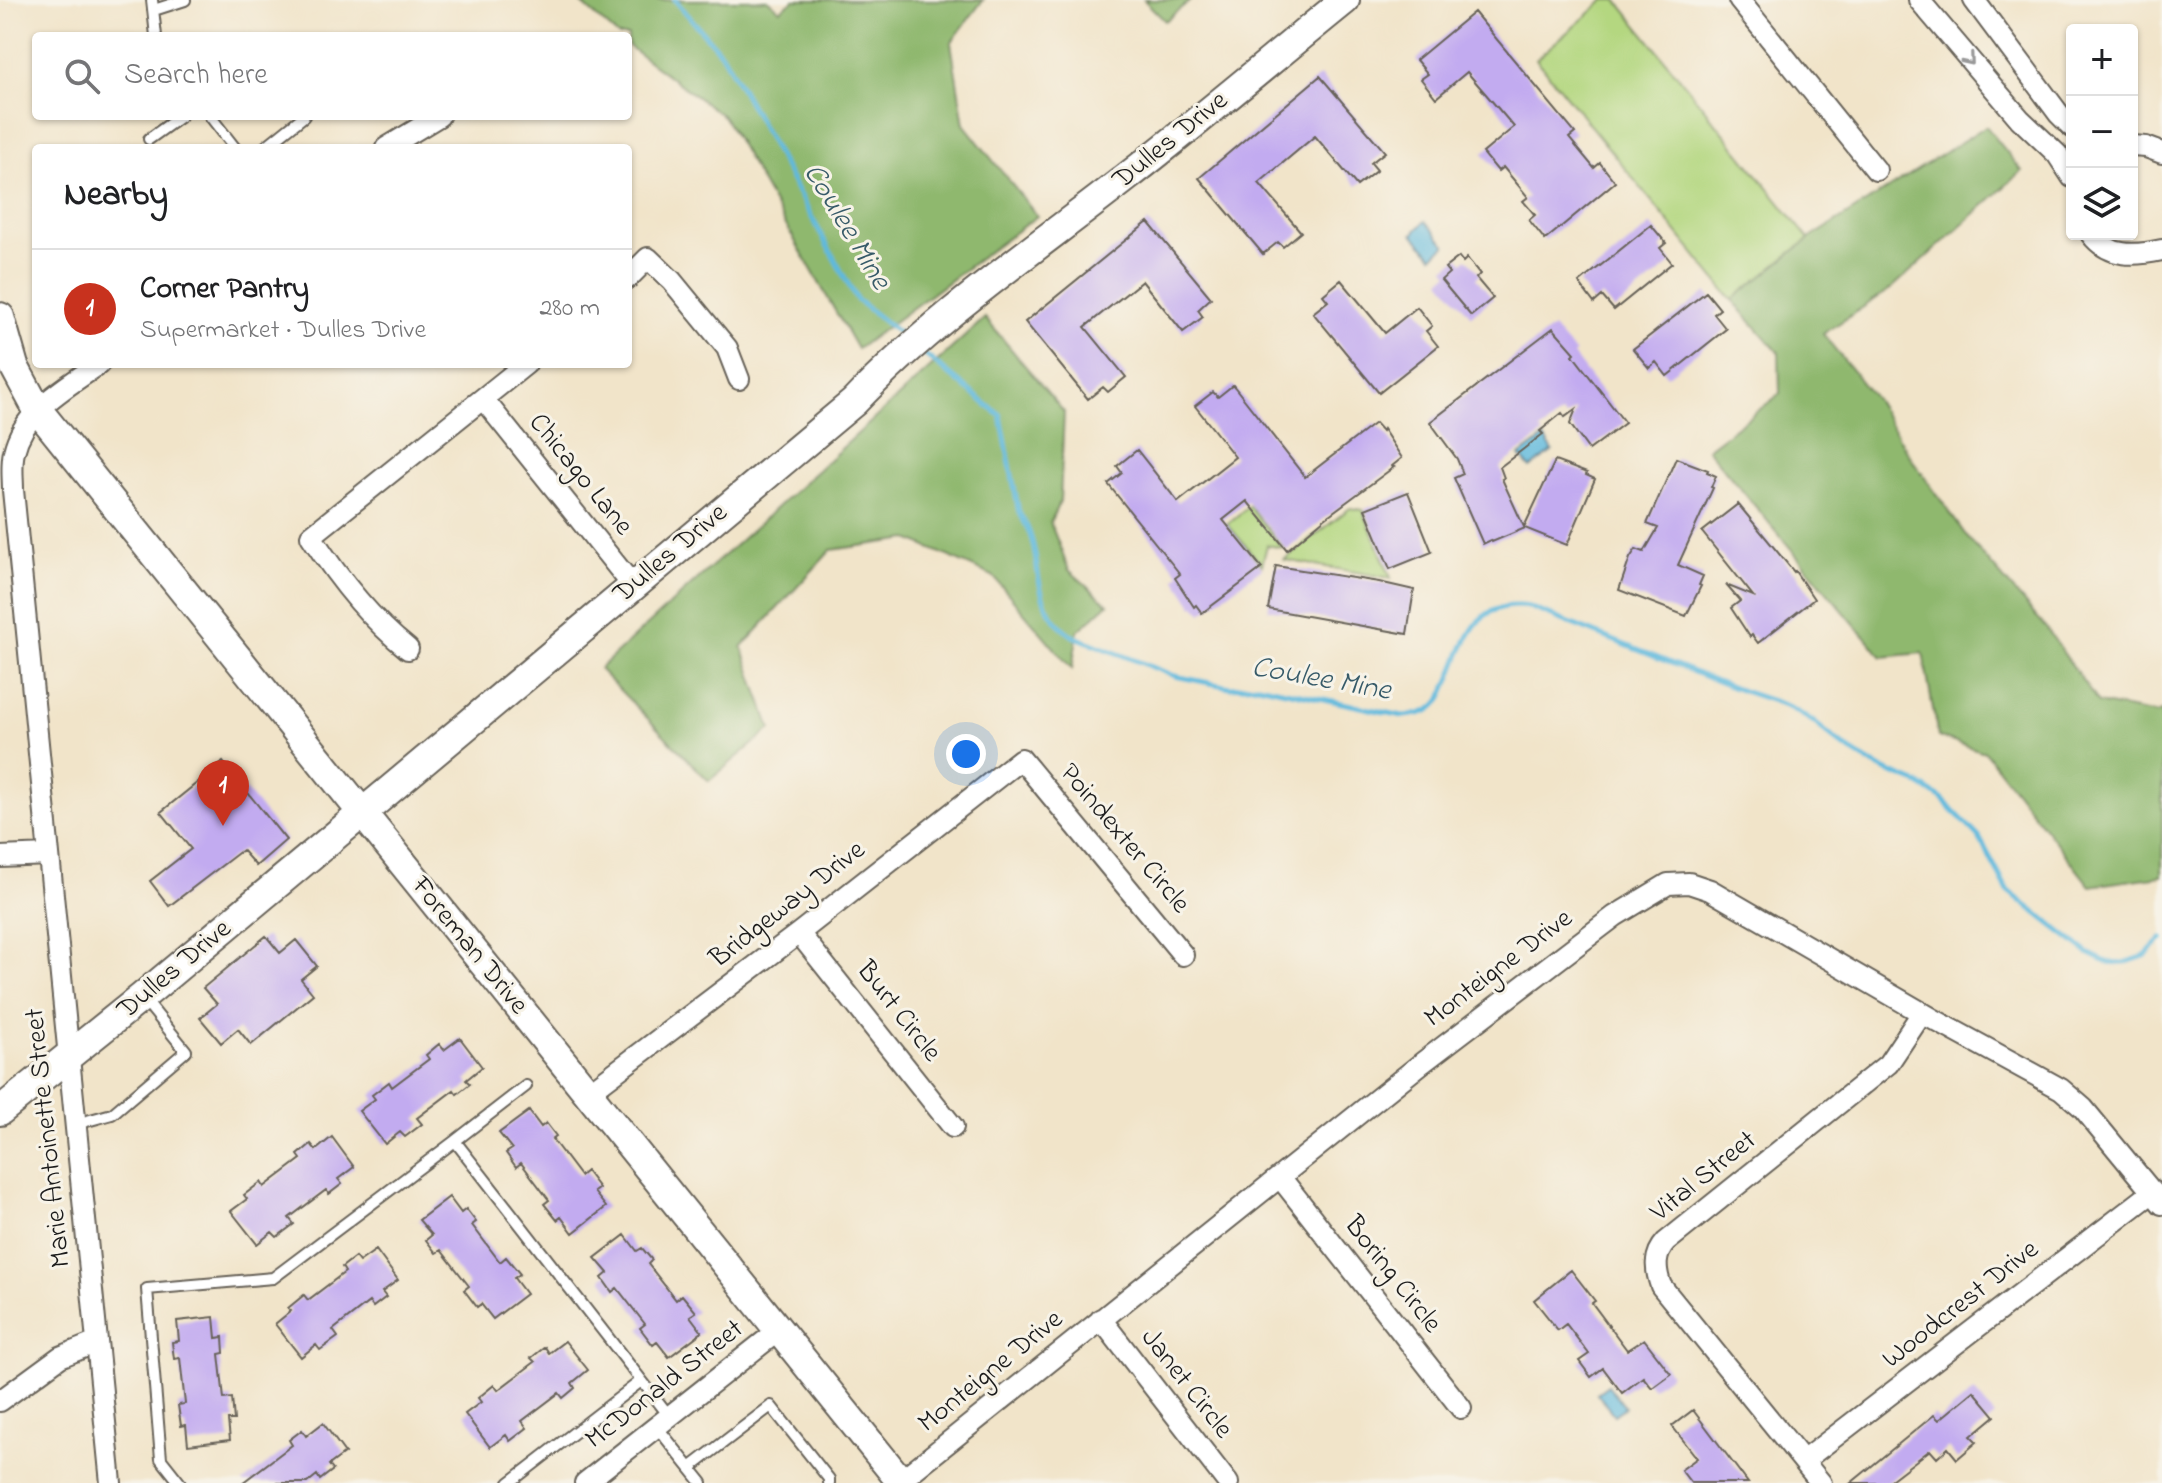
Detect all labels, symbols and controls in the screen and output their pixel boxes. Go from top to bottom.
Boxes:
map controls [2066,24,2138,240]
button: + [2066,24,2138,96]
search box [32,32,632,120]
one-way arrow [1959,51,1974,66]
icon: search [60,54,104,98]
text: Search here [124,54,268,98]
street label: Dulles Drive [1104,81,1238,201]
button: − [2066,96,2138,168]
water label: Coulee Mine [791,155,902,300]
button: layers [2066,168,2138,240]
text: Nearby [64,171,168,221]
text: Corner Pantry [140,268,309,312]
text: 1 [86,290,94,328]
text: 280 m [539,290,600,328]
text: Supermarket · Dulles Drive [140,312,426,350]
street label: Chicago Lane [518,405,643,545]
street label: Dulles Drive [604,494,737,615]
water label: Coulee Mine [1248,646,1395,714]
your location [946,734,986,774]
street label: Poindexter Circle [1049,755,1200,923]
pin: 1 [197,760,249,826]
street label: Bridgeway Drive [701,831,875,980]
street label: Foreman Drive [400,867,538,1024]
street label: Monteigne Drive [1416,899,1582,1039]
street label: Dulles Drive [108,910,241,1031]
street label: Burt Circle [845,952,951,1072]
street label: Marie Antoinette Street [15,1006,83,1270]
street label: Vital Street [1641,1121,1766,1233]
street label: Boring Circle [1332,1207,1451,1343]
street label: Woodcrest Drive [1874,1230,2049,1379]
street label: Monteigne Drive [909,1300,1073,1444]
street label: McDonald Street [577,1310,753,1460]
street label: Janet Circle [1130,1320,1243,1448]

